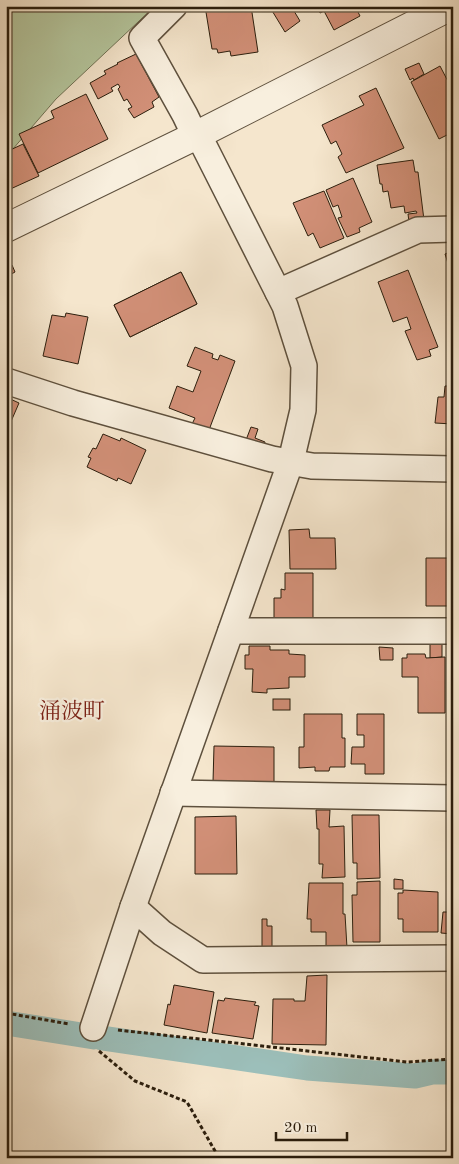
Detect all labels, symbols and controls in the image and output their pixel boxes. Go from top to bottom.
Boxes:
district label: 涌波町 [39,699,105,723]
scale bar [276,1109,348,1141]
text: 20 m [284,1121,318,1136]

